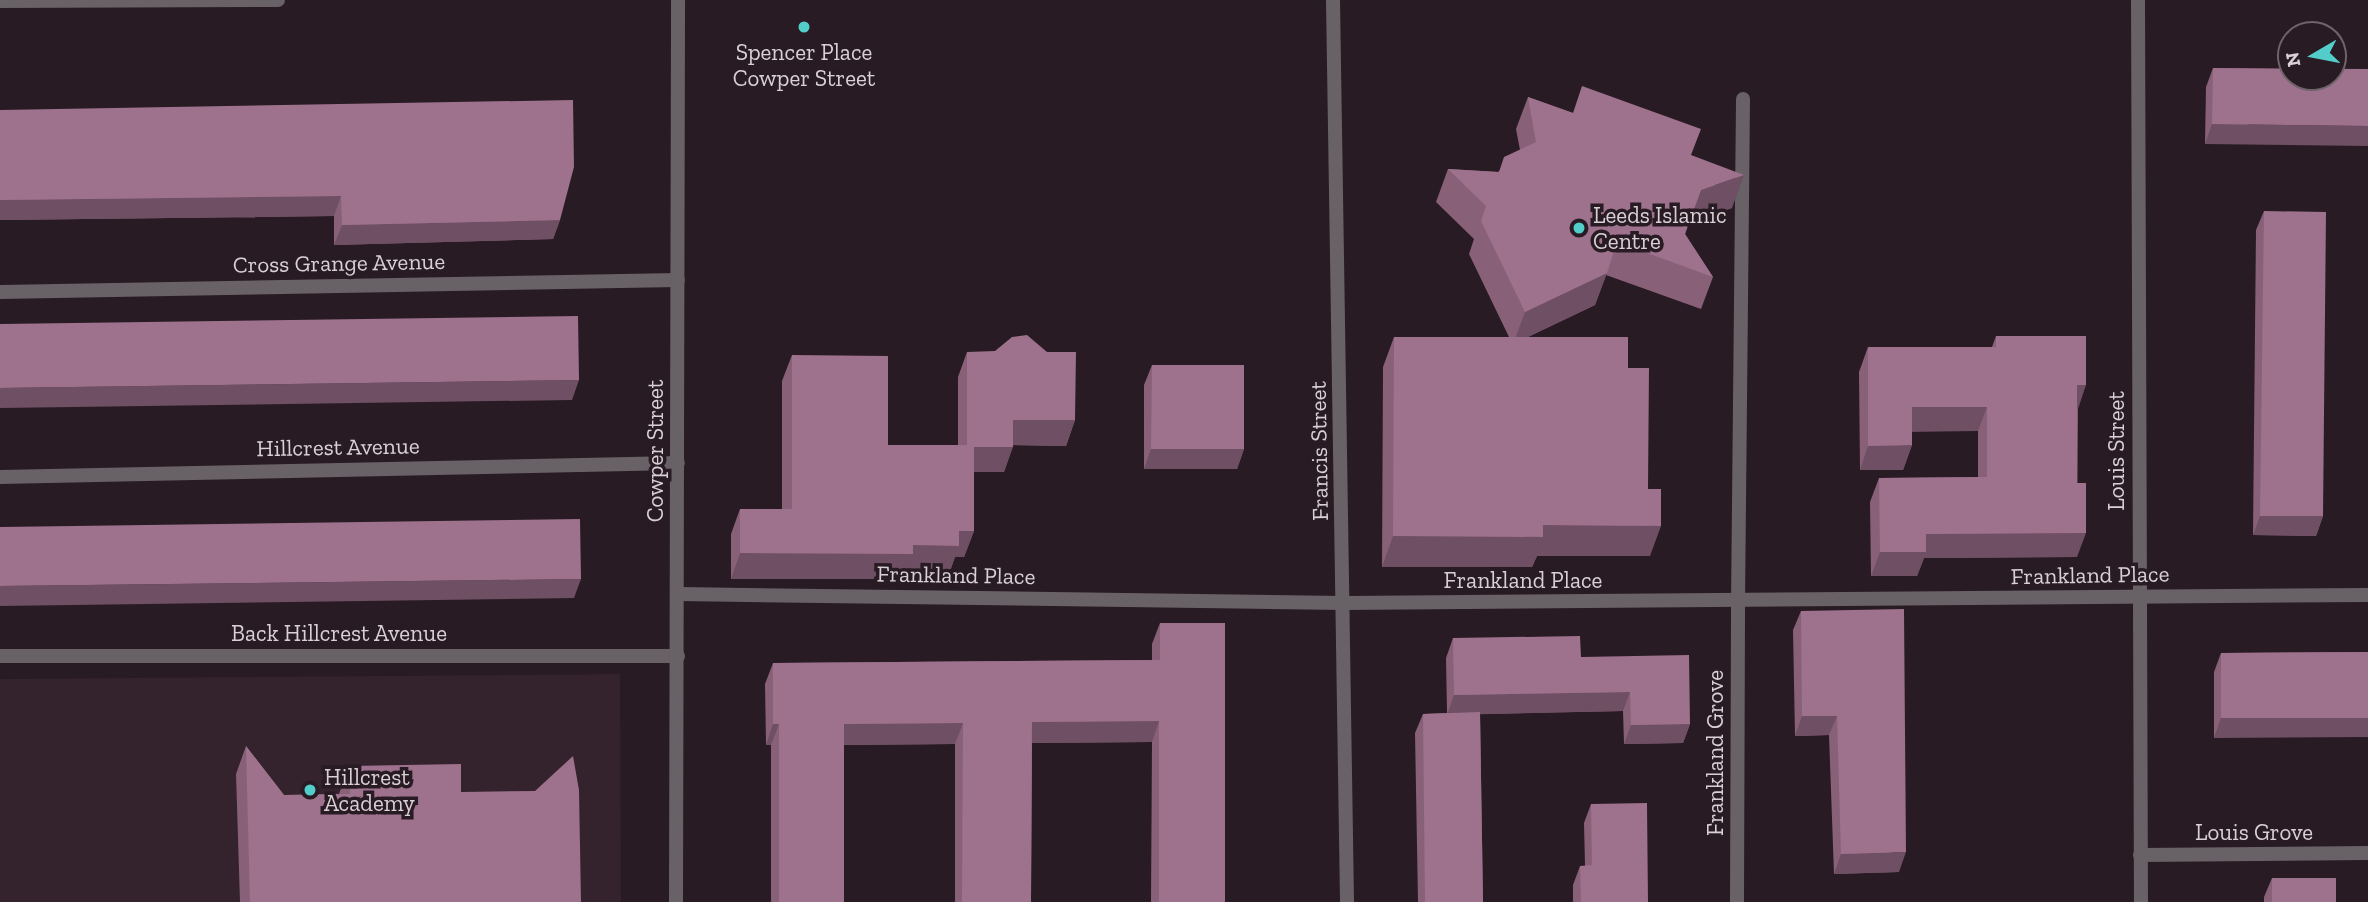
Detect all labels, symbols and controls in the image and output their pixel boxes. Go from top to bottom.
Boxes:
marker: Spencer Place Cowper Street [796,19,812,35]
north arrow [2277,21,2347,91]
place label: Spencer Place Cowper Street [733,38,875,92]
text: N [2280,50,2305,69]
place label: Leeds Islamic Centre [1593,201,1727,255]
marker: Leeds Islamic Centre [1571,220,1587,236]
street label: Cross Grange Avenue [232,247,446,279]
street label: Cowper Street [641,380,669,522]
street label: Francis Street [1304,381,1334,521]
street label: Louis Street [2102,391,2130,511]
street label: Hillcrest Avenue [256,432,420,462]
street label: Frankland Place [876,560,1036,590]
street label: Frankland Place [2010,560,2170,590]
street label: Frankland Place [1444,566,1602,594]
street label: Back Hillcrest Avenue [231,619,447,647]
street label: Frankland Grove [1701,670,1729,836]
place label: Hillcrest Academy [324,763,415,817]
marker: Hillcrest Academy [302,782,318,798]
street label: Louis Grove [2195,818,2313,846]

